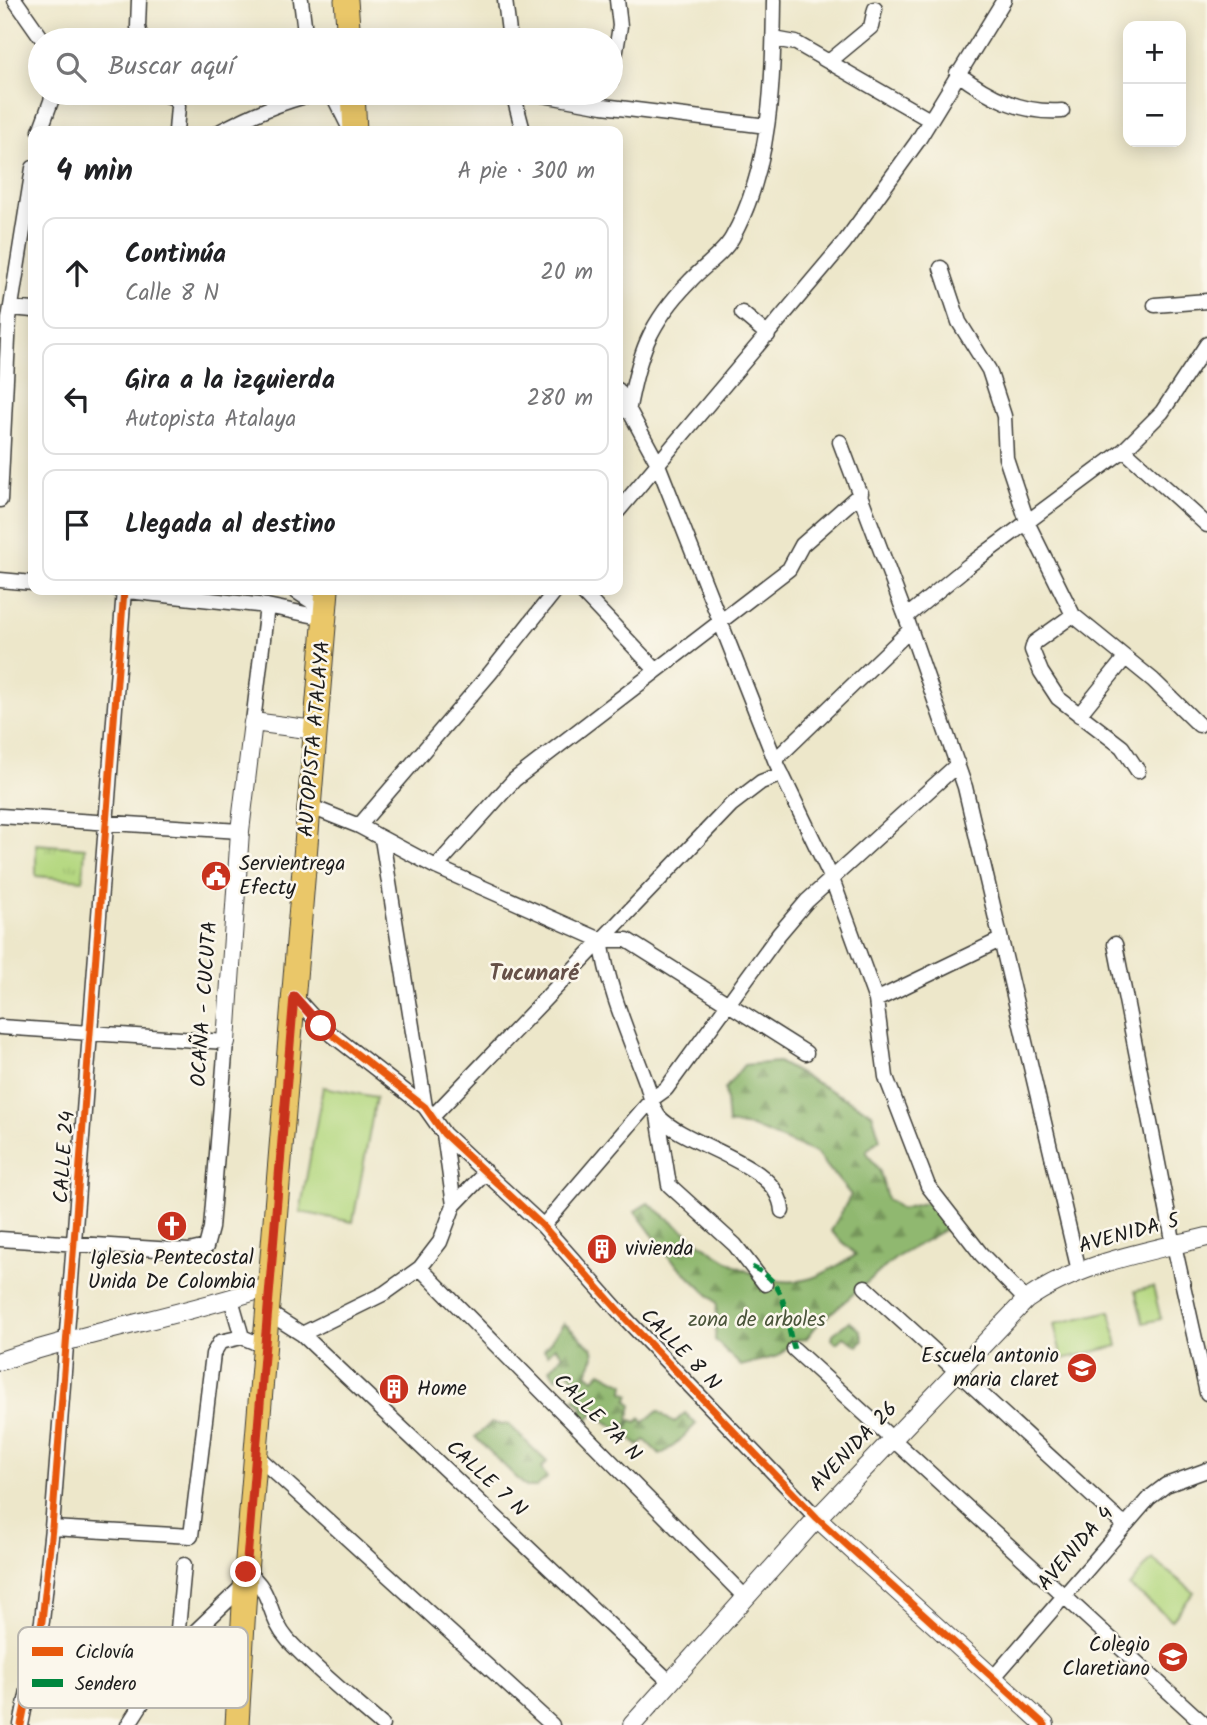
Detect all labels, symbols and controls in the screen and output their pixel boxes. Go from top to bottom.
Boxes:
map controls [1123,21,1186,147]
button: + [1123,21,1186,84]
search box [28,28,623,105]
text: Buscar aquí [108,46,234,88]
icon: search [52,48,90,86]
button: − [1123,84,1186,147]
text: 4 min [56,148,133,196]
text: A pie · 300 m [457,154,595,190]
text: Continúa [125,234,226,276]
icon: ahead [58,254,96,292]
text: 20 m [541,255,593,291]
text: Calle 8 N [125,276,219,312]
text: Gira a la izquierda [125,360,335,402]
icon: left [58,380,96,418]
text: 280 m [527,381,593,417]
text: Autopista Atalaya [125,402,296,438]
text: Llegada al destino [125,504,336,546]
icon: arrive [58,506,96,544]
street label: AUTOPISTA ATALAYA [290,640,340,838]
place label: Servientrega Efecty [239,848,345,905]
public building icon: Servientrega Efecty [199,859,233,893]
street label: OCAÑA - CUCUTA [183,920,227,1088]
district label: Tucunaré [489,956,580,992]
route start [305,1010,336,1041]
street label: CALLE 24 [45,1110,85,1204]
street label: AVENIDA 5 [1075,1204,1185,1263]
church icon: Iglesia Pentecostal Unida De Colombia [155,1209,189,1243]
building icon: vivienda [585,1232,619,1266]
place label: vivienda [625,1233,694,1266]
place label: Iglesia Pentecostal Unida De Colombia [88,1242,256,1299]
street label: CALLE 8 N [632,1301,728,1399]
park label: zona de arboles [688,1304,826,1337]
place label: Escuela antonio maria claret [921,1340,1060,1397]
school or university icon: Escuela antonio maria claret [1065,1351,1099,1385]
street label: CALLE 7A N [545,1366,649,1470]
building icon: Home [377,1372,411,1406]
place label: Home [417,1373,467,1406]
street label: AVENIDA 26 [802,1394,906,1500]
street label: CALLE 7 N [438,1432,534,1526]
street label: AVENIDA 4 [1030,1499,1122,1599]
route end [230,1556,261,1587]
legend [18,1627,248,1708]
place label: Colegio Claretiano [1062,1629,1150,1686]
text: Ciclovía [75,1638,134,1668]
school or university icon: Colegio Claretiano [1156,1640,1190,1674]
text: Sendero [75,1670,137,1700]

